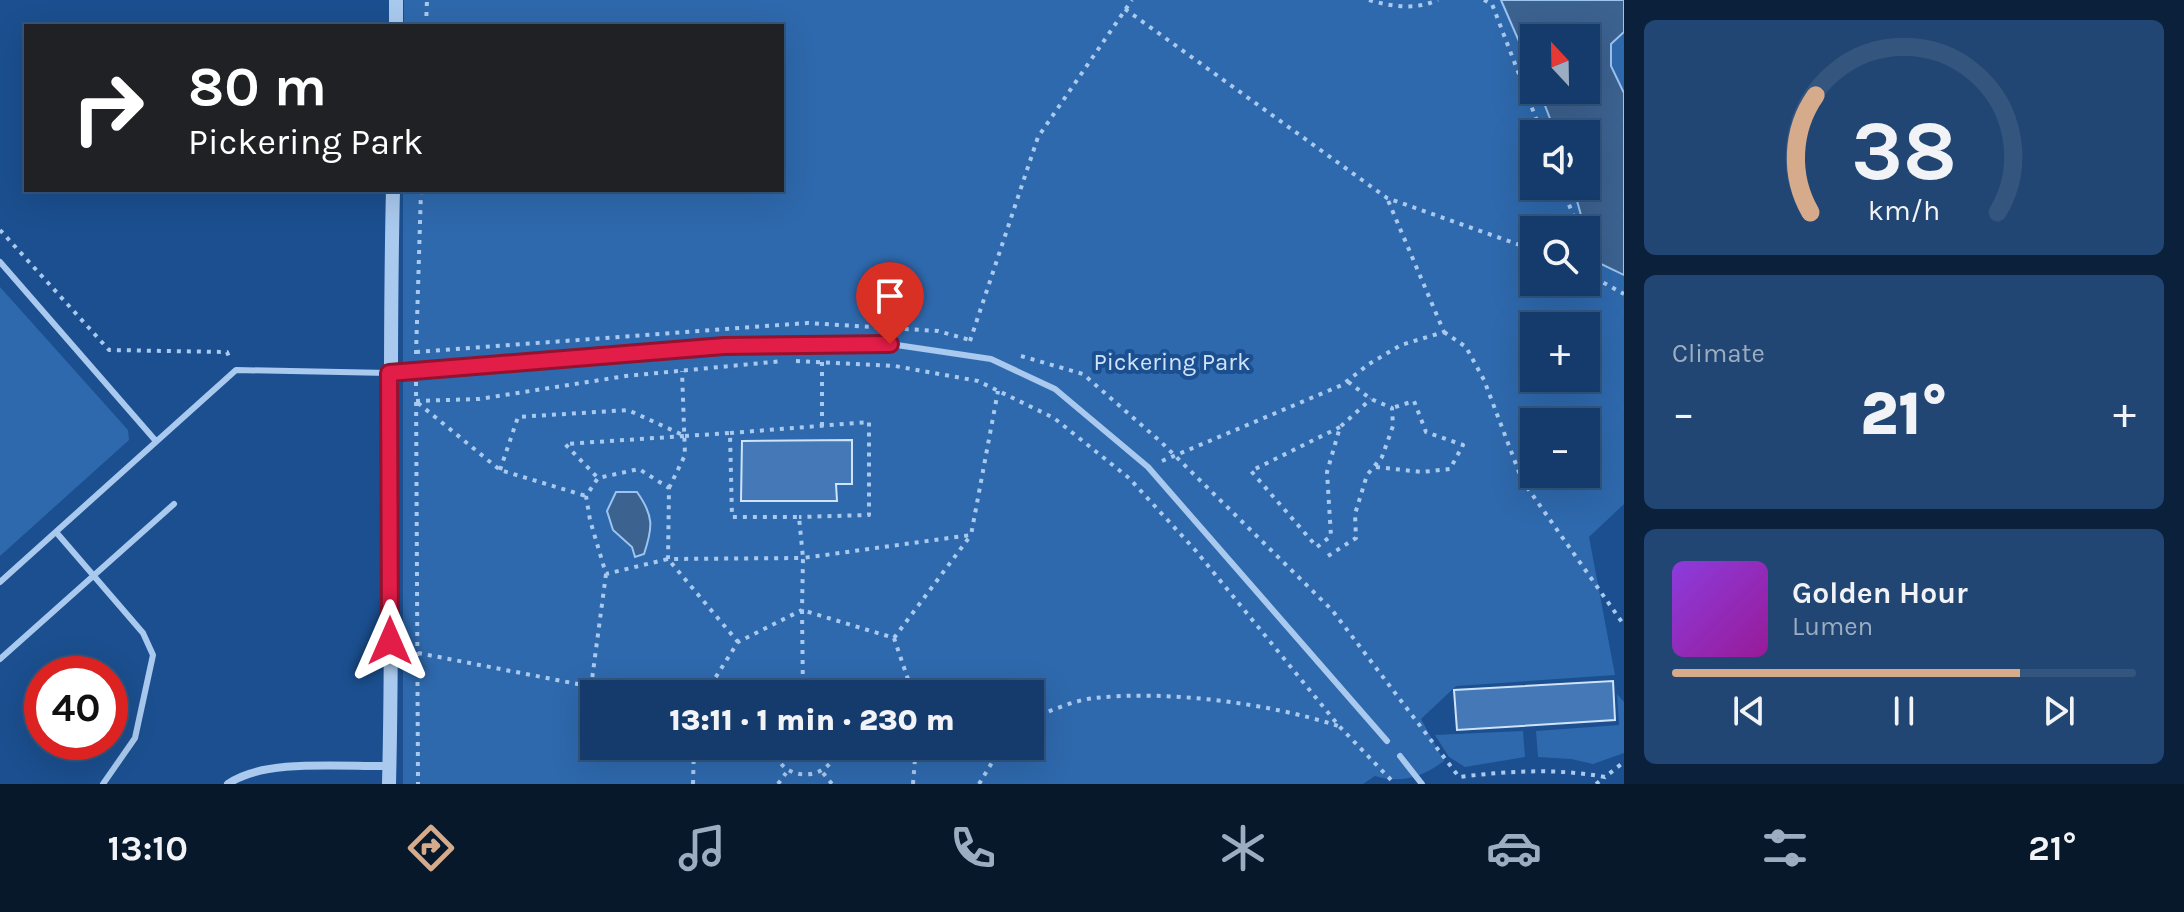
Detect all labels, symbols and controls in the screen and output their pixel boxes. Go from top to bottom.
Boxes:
north arrow [1520,24,1600,104]
map controls [1520,24,1600,488]
text: 80 m [188,54,327,119]
icon: right [56,56,160,160]
text: 38 [1851,103,1957,200]
button: sound [1520,120,1600,200]
text: Pickering Park [188,121,423,163]
text: km/h [1868,195,1940,228]
button: search [1520,216,1600,296]
pin [856,262,924,344]
icon: arrive [868,274,912,318]
button: + [1520,312,1600,392]
text: Climate [1672,338,1765,369]
park label: Pickering Park [1094,348,1250,376]
text: 21° [1860,379,1948,449]
text: − [1672,388,1695,439]
text: + [2113,388,2136,439]
button: − [1520,408,1600,488]
text: Golden Hour [1792,575,1968,611]
position arrow [348,599,432,683]
text: Lumen [1792,611,1873,642]
speed limit sign: 40 [24,656,128,760]
icon: previous [1727,689,1771,733]
icon: pause [1882,689,1926,733]
icon: next [2037,689,2081,733]
text: 13:11 · 1 min · 230 m [669,702,955,738]
icon: directions [403,820,459,876]
icon: music [674,820,730,876]
icon: phone [945,820,1001,876]
icon: climate [1215,820,1271,876]
icon: car [1486,820,1542,876]
icon: filters [1757,820,1813,876]
text: 13:10 [107,827,188,869]
text: 21° [2028,827,2076,869]

